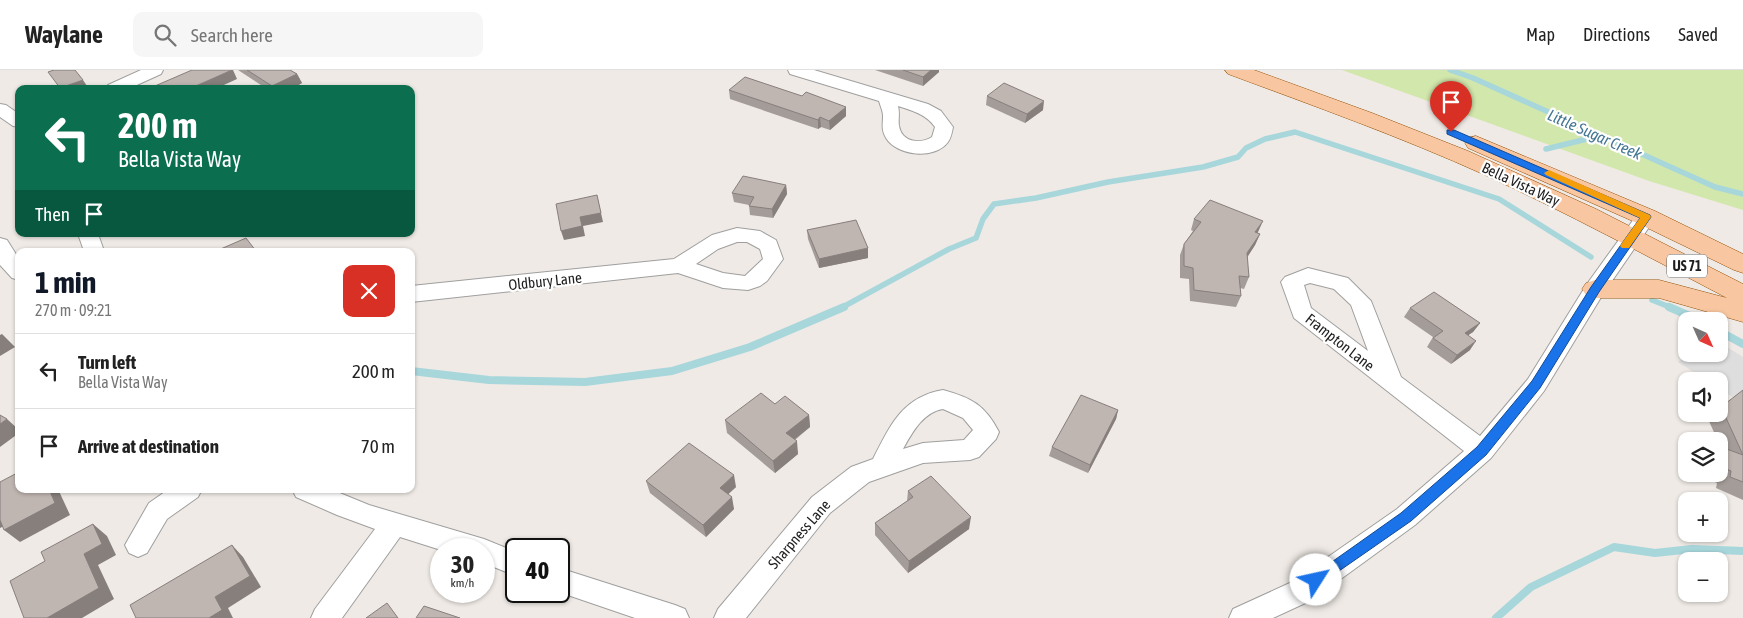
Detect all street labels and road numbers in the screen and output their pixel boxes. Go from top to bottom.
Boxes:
street label: Bella Vista Way [1479,159,1563,209]
road number: US 71 [1667,255,1707,278]
street label: Oldbury Lane [508,269,583,293]
street label: Frampton Lane [1302,310,1378,374]
street label: Sharpness Lane [764,496,834,572]

